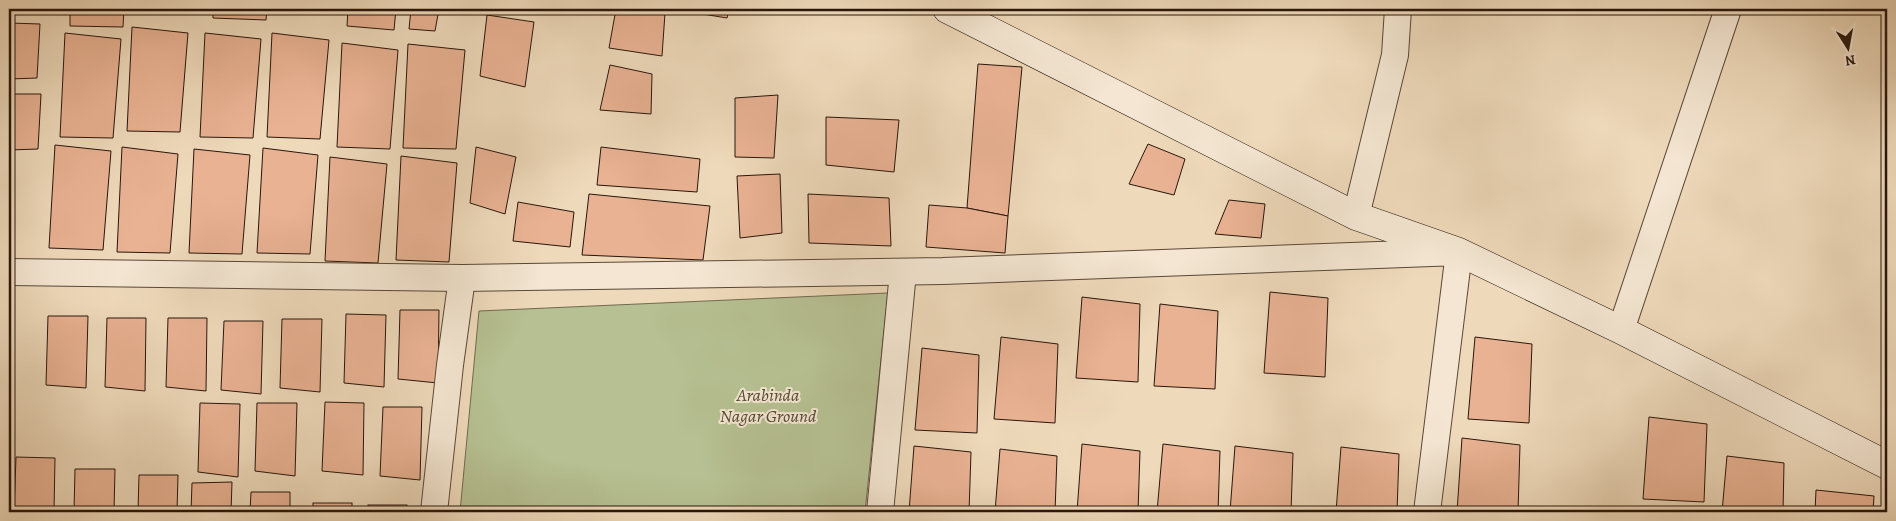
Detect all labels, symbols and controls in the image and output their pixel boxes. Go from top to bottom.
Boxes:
north arrow [1824,22,1874,72]
text: N [1844,50,1857,71]
park label: Arabinda Nagar Ground [720,383,817,428]

